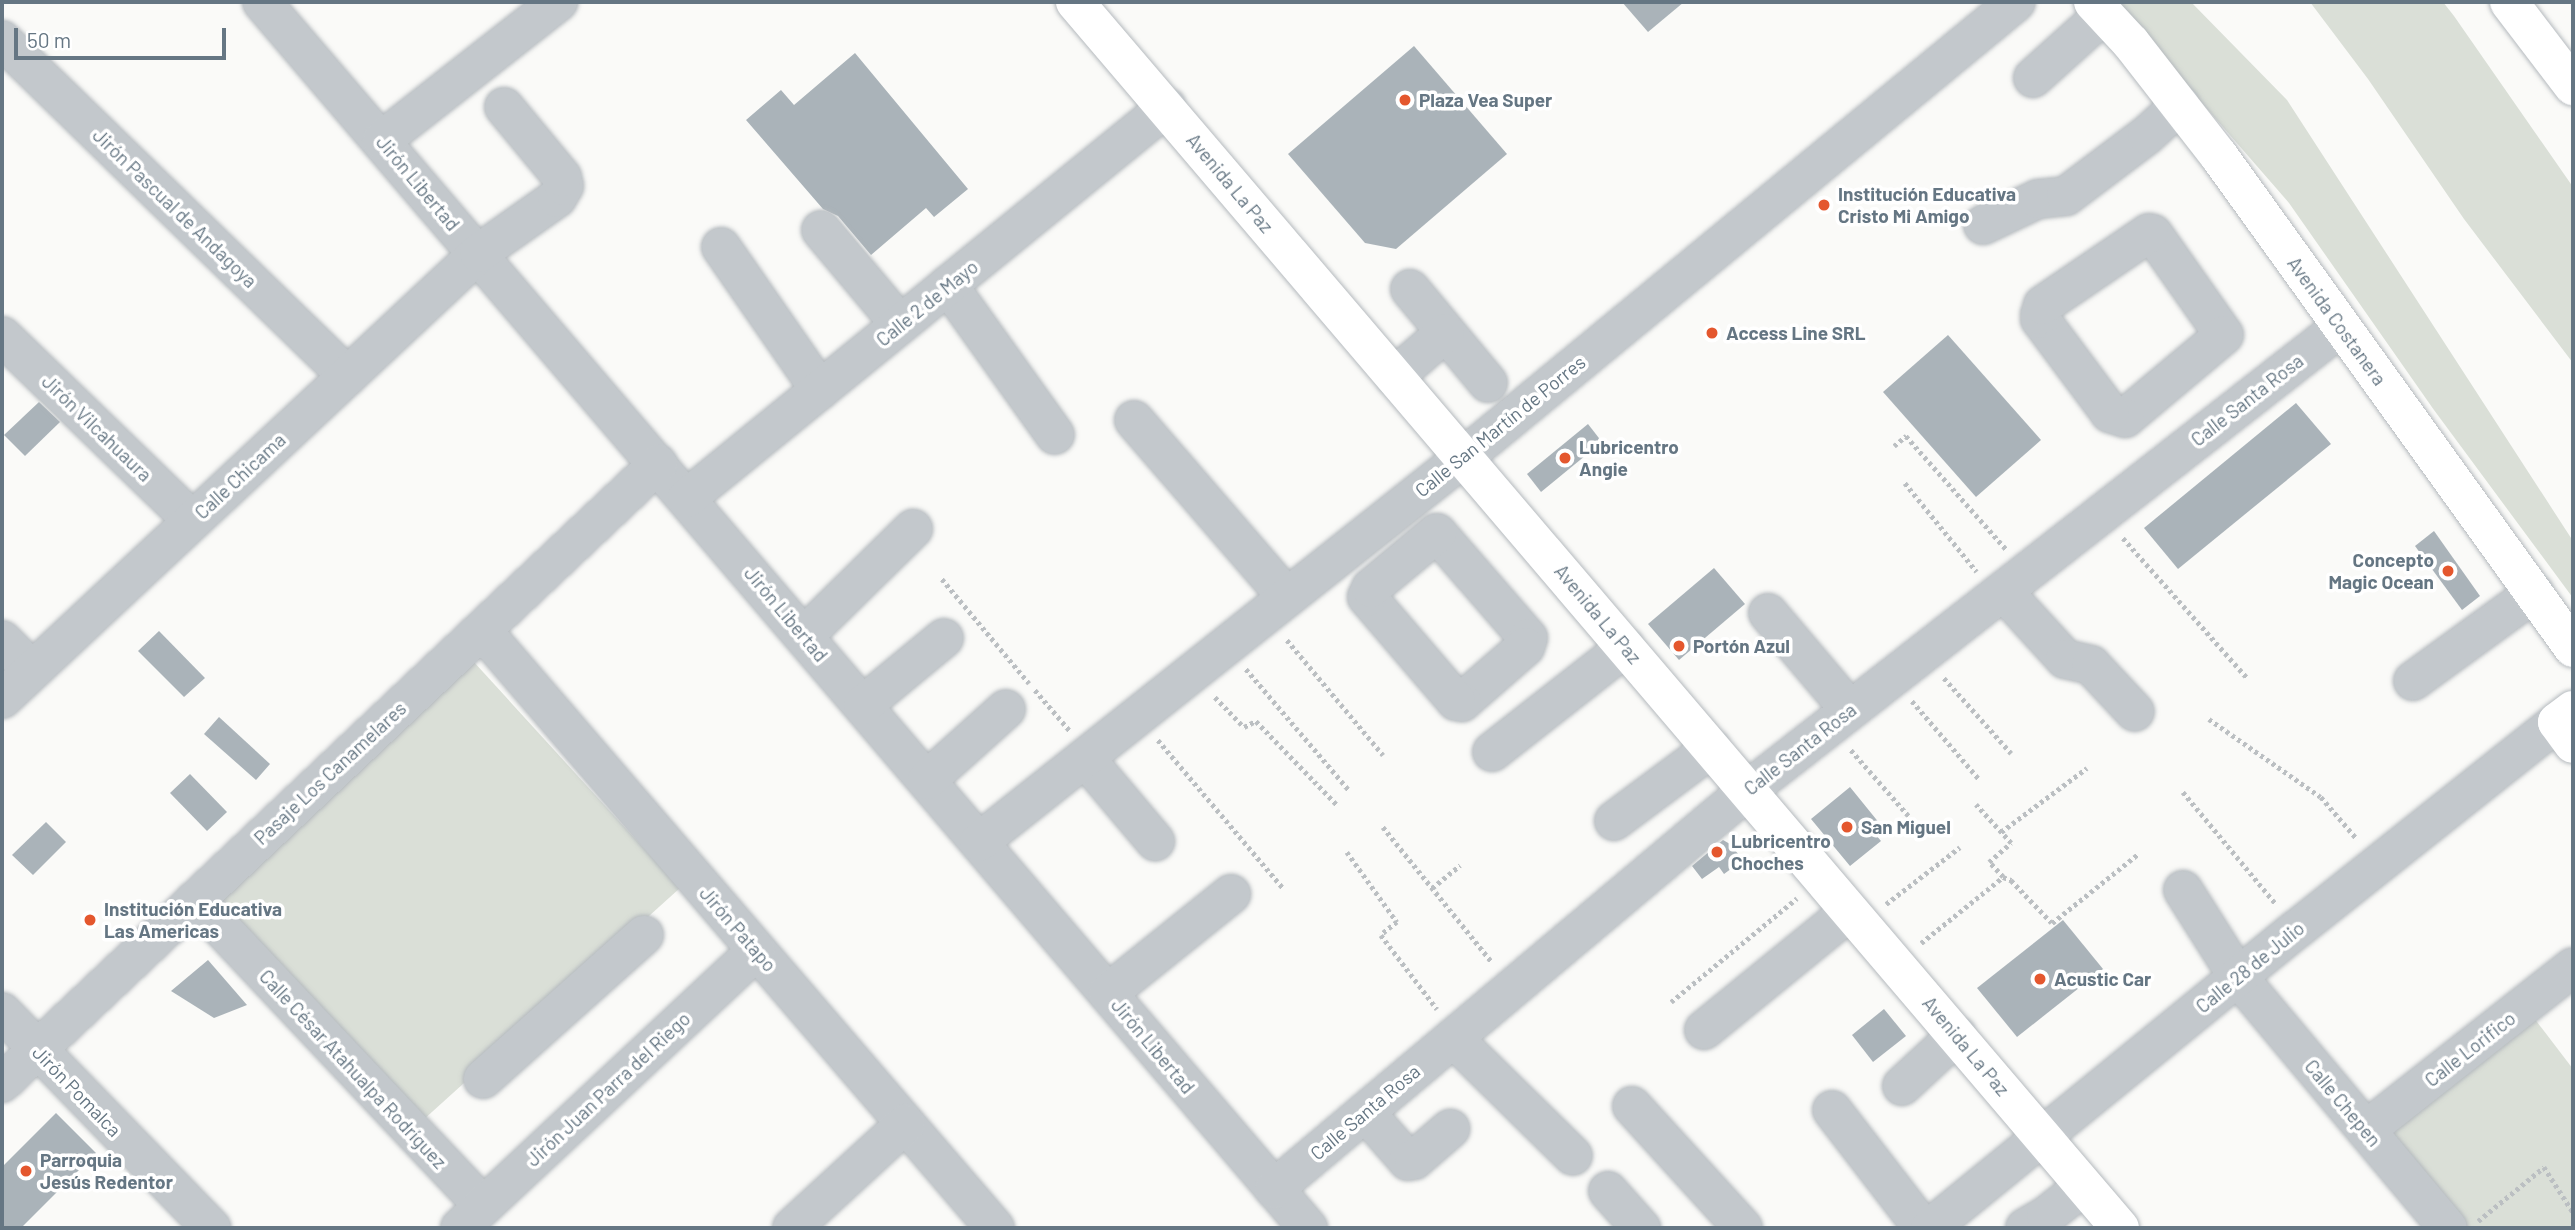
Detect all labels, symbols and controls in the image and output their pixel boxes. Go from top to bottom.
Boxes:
scale bar [18,14,229,58]
text: 50 m [27,27,71,52]
place label: Plaza Vea Super [1419,89,1552,111]
marker: Plaza Vea Super [1397,92,1413,108]
street label: Jirón Pascual de Andagoya [88,124,262,292]
street label: Avenida La Paz [1182,129,1278,237]
street label: Jirón Libertad [372,131,464,235]
place label: Institución Educativa Cristo Mi Amigo [1838,183,2016,227]
marker: Institución Educativa Cristo Mi Amigo [1816,197,1832,213]
street label: Avenida Costanera [2283,252,2391,390]
street label: Calle 2 de Mayo [872,255,982,351]
place label: Access Line SRL [1726,322,1866,344]
marker: Access Line SRL [1704,325,1720,341]
street label: Calle Santa Rosa [2186,349,2308,451]
street label: Calle San Martín de Porres [1410,350,1590,502]
street label: Jirón Vilcahuaura [37,370,157,486]
street label: Calle Chicama [190,428,290,524]
place label: Lubricentro Angie [1579,436,1679,480]
marker: Lubricentro Angie [1557,450,1573,466]
place label: Concepto Magic Ocean [2328,549,2434,593]
street label: Avenida La Paz [1550,560,1646,668]
street label: Jirón Libertad [740,562,832,666]
marker: Concepto Magic Ocean [2440,563,2456,579]
place label: Portón Azul [1693,635,1790,657]
marker: Portón Azul [1671,638,1687,654]
street label: Pasaje Los Canamelares [249,697,411,849]
street label: Calle Santa Rosa [1739,698,1861,800]
place label: San Miguel [1861,816,1951,838]
marker: San Miguel [1839,819,1855,835]
place label: Lubricentro Choches [1731,830,1831,874]
marker: Lubricentro Choches [1709,844,1725,860]
street label: Jirón Patapo [695,882,781,976]
place label: Institución Educativa Las Americas [104,898,282,942]
marker: Institución Educativa Las Americas [82,912,98,928]
street label: Calle 28 de Julio [2191,916,2309,1018]
street label: Calle César Atahualpa Rodríguez [255,965,451,1173]
place label: Acustic Car [2054,968,2151,990]
marker: Acustic Car [2032,971,2048,987]
street label: Avenida La Paz [1918,992,2014,1100]
street label: Jirón Libertad [1107,994,1199,1098]
street label: Jirón Juan Parra del Riego [521,1007,695,1171]
street label: Calle Lorifico [2420,1007,2520,1091]
street label: Jirón Pomalca [28,1041,126,1141]
street label: Calle Chepen [2300,1055,2386,1151]
street label: Calle Santa Rosa [1306,1060,1424,1164]
place label: Parroquia Jesús Redentor [40,1149,173,1193]
marker: Parroquia Jesús Redentor [18,1163,34,1179]

